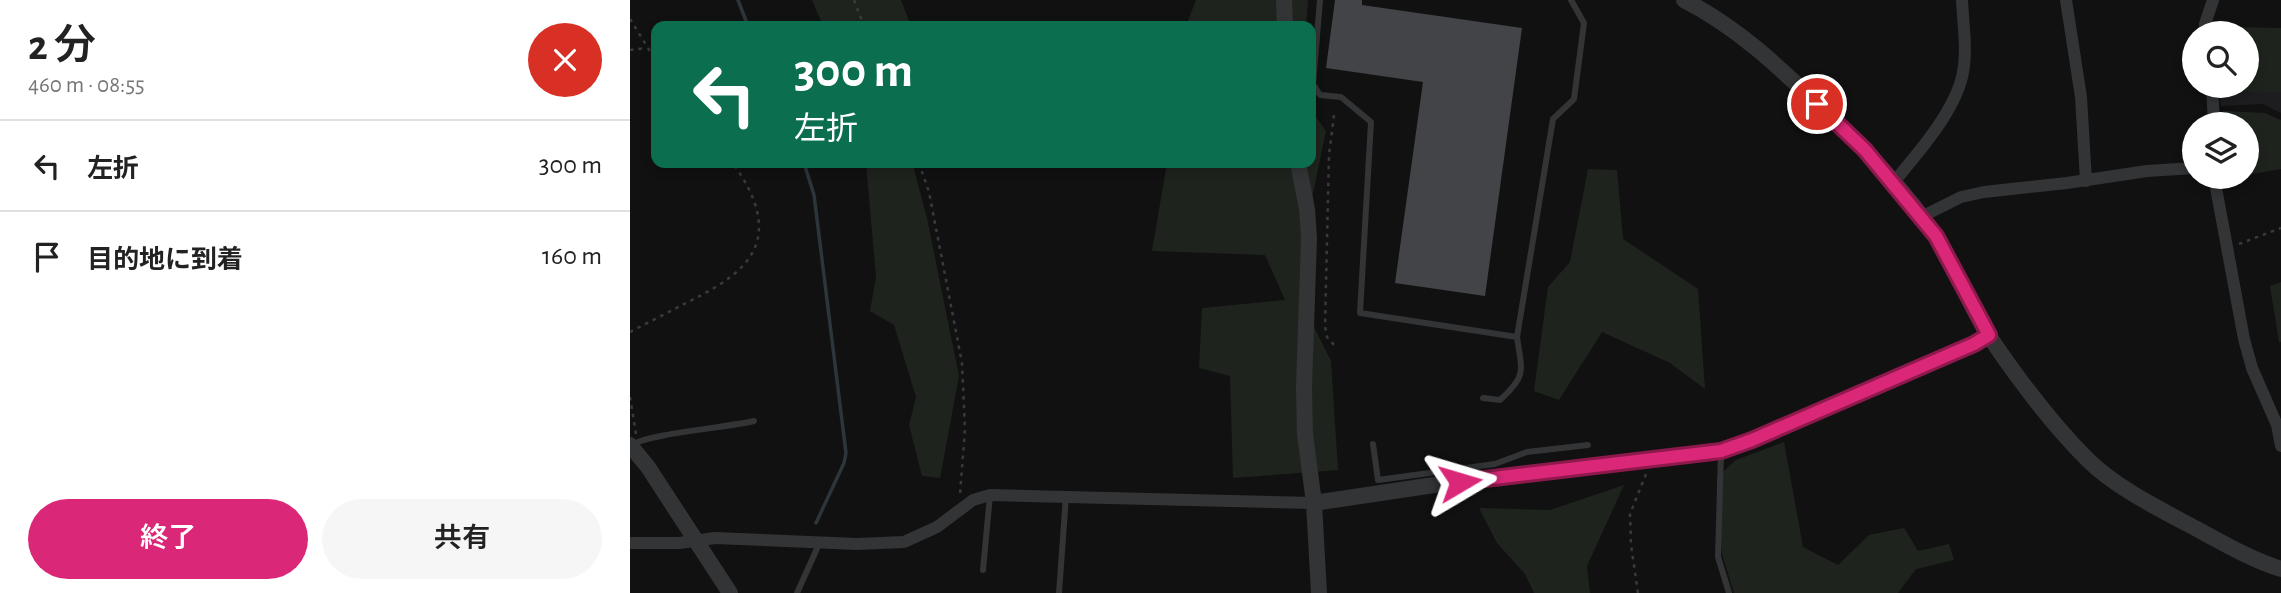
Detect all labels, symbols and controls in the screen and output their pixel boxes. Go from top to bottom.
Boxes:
map controls [2182,21,2259,189]
button: search [2182,21,2259,98]
button: close [528,23,602,97]
text: 2 分 [28,25,96,67]
text: 300 m [794,47,913,96]
icon: left [679,49,770,140]
text: 460 m · 08:55 [28,74,145,97]
pin [1787,74,1847,134]
icon: arrive [1798,85,1836,123]
button: layers [2182,112,2259,189]
text: 左折 [794,113,858,145]
icon: left [28,147,66,185]
text: 300 m [539,152,602,178]
text: 左折 [87,156,139,182]
icon: arrive [28,238,66,276]
text: 160 m [542,243,602,269]
text: 目的地に到着 [87,247,243,273]
position arrow [1423,445,1497,519]
button: 終了 [28,499,308,579]
button: 共有 [322,499,602,579]

